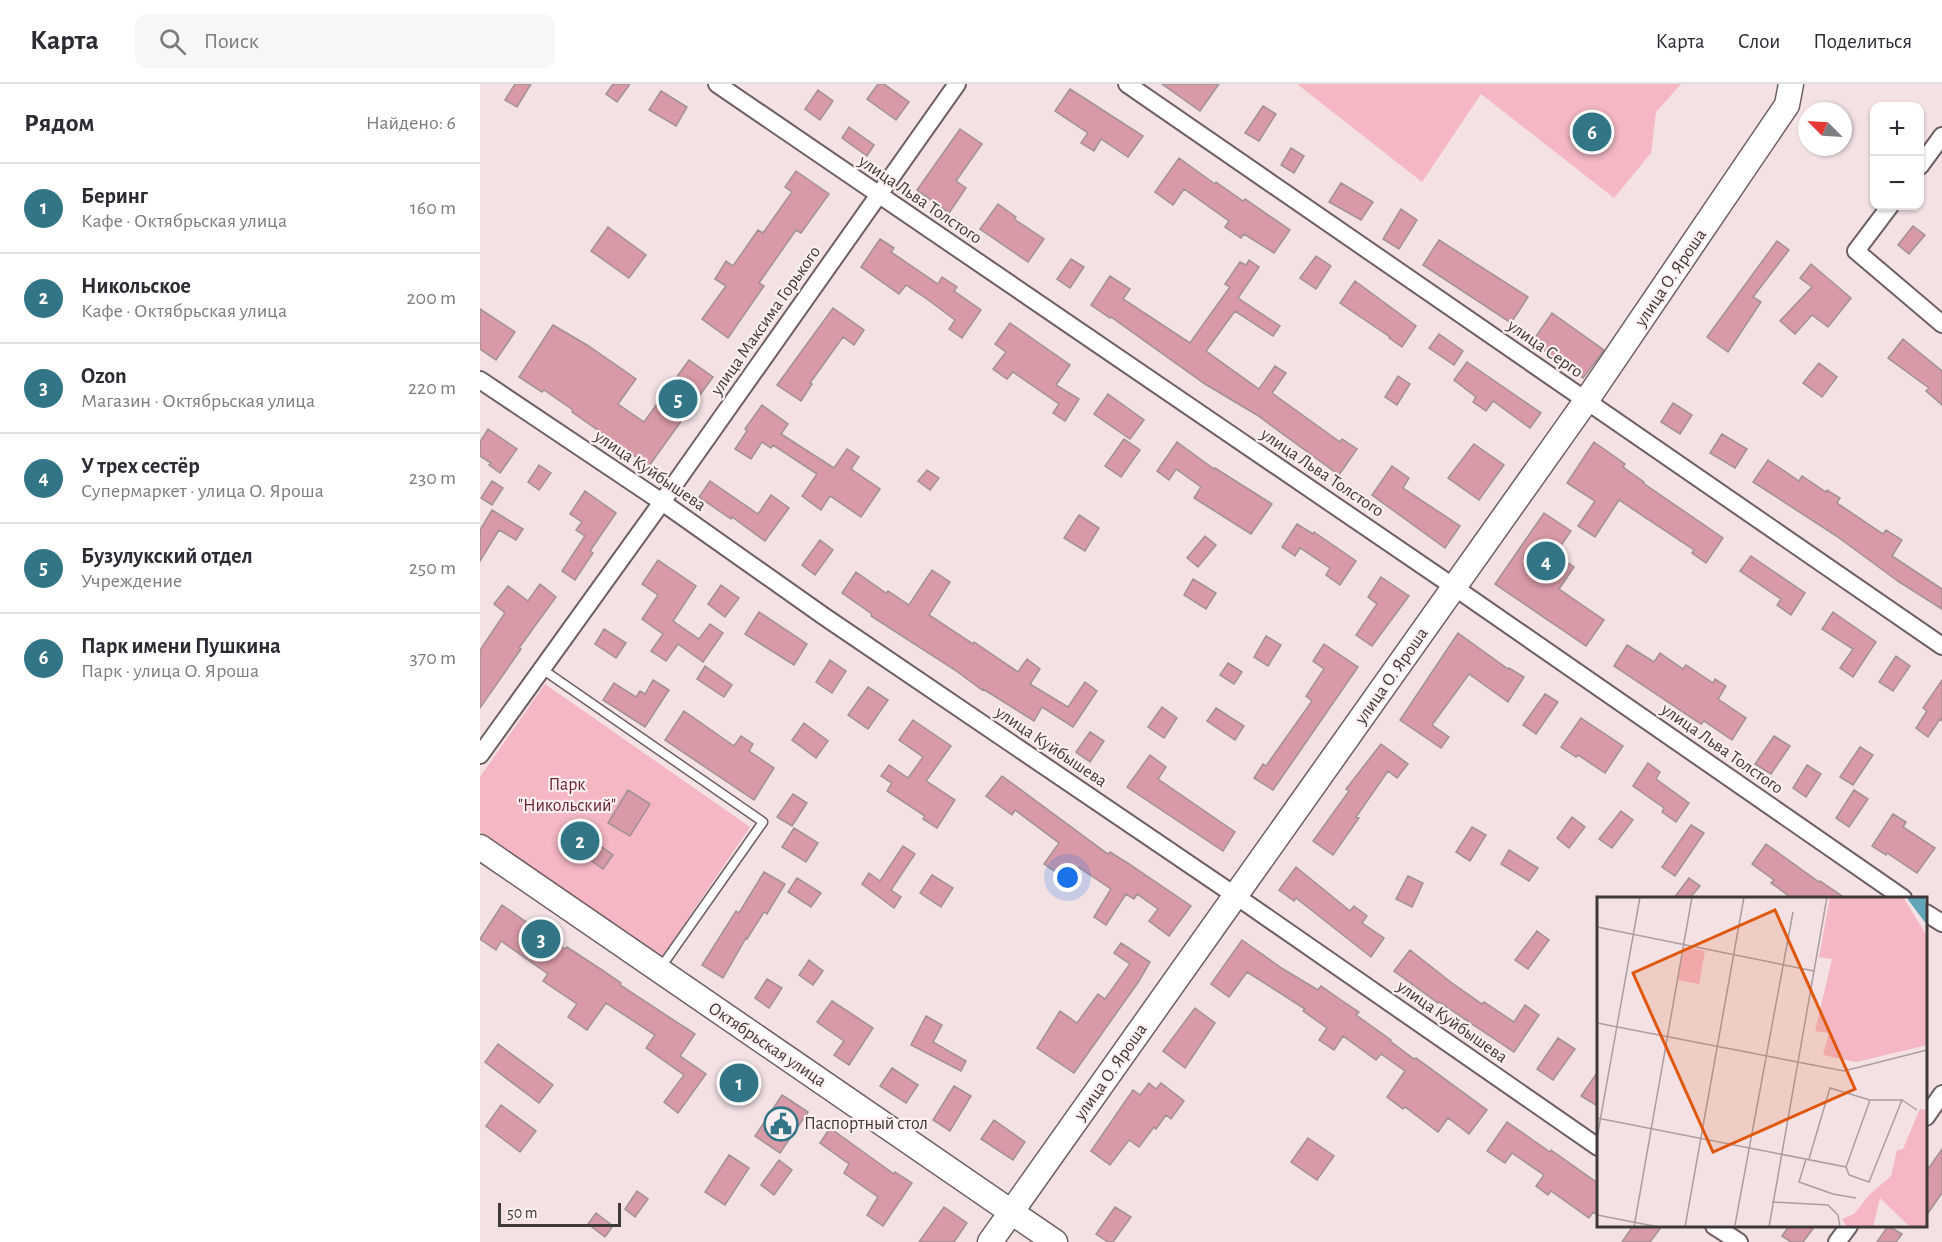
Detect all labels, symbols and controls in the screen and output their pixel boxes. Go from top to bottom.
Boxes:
search box [135,14,555,68]
icon: search [156,25,189,58]
text: Карта [30,27,99,55]
text: Поиск [204,30,259,52]
text: Карта [1655,31,1705,52]
text: Слои [1738,31,1780,52]
text: Поделиться [1813,31,1912,52]
north arrow [1798,102,1852,156]
map controls [1870,102,1924,210]
button: + [1870,102,1924,156]
text: Рядом [24,110,95,136]
pin: 6 [1572,110,1612,154]
text: Найдено: 6 [366,113,456,133]
street label: улица Льва Толстого [854,152,985,248]
button: − [1870,156,1924,210]
text: Беринг [81,185,148,207]
text: 1 [40,198,47,218]
text: 160 m [410,198,456,218]
text: Кафе · Октябрьская улица [81,211,287,231]
street label: улица О. Яроша [1631,226,1710,331]
street label: улица Максима Горького [707,243,824,400]
text: Никольское [81,275,191,297]
text: 2 [39,288,48,308]
text: 200 m [406,288,456,308]
text: Кафе · Октябрьская улица [81,301,287,321]
street label: улица Серго [1503,316,1586,381]
text: Ozon [81,365,127,387]
pin: 5 [658,376,698,422]
text: 3 [39,378,48,398]
text: 220 m [408,378,456,398]
text: Магазин · Октябрьская улица [81,391,315,411]
street label: улица Льва Толстого [1256,425,1387,521]
street label: улица Куйбышева [590,426,710,515]
text: У трех сестёр [81,455,200,477]
text: 4 [38,468,49,488]
text: 230 m [409,468,456,488]
text: Супермаркет · улица О. Яроша [81,481,324,501]
pin: 4 [1526,538,1566,584]
text: Бузулукский отдел [81,545,253,567]
text: 5 [39,558,48,578]
text: 250 m [409,558,456,578]
text: Учреждение [81,571,182,591]
street label: улица О. Яроша [1352,624,1432,728]
text: Парк имени Пушкина [81,635,281,657]
text: 6 [39,648,48,668]
text: 370 m [410,648,456,668]
text: Парк · улица О. Яроша [81,661,259,681]
street label: улица Льва Толстого [1657,700,1786,798]
street label: улица Куйбышева [991,702,1111,791]
park label: Парк "Никольский" [518,776,616,815]
pin: 2 [560,818,600,864]
your location [1053,863,1082,892]
inset map [1597,897,1927,1227]
pin: 3 [522,916,560,962]
street label: улица Куйбышева [1393,976,1511,1067]
street label: Октябрьская улица [705,998,830,1091]
street label: улица О. Яроша [1071,1020,1151,1124]
pin: 1 [720,1060,758,1106]
public building icon: Паспортный стол [763,1106,799,1142]
place label: Паспортный стол [804,1115,928,1133]
scale bar [498,1200,621,1228]
text: 50 m [507,1205,538,1221]

